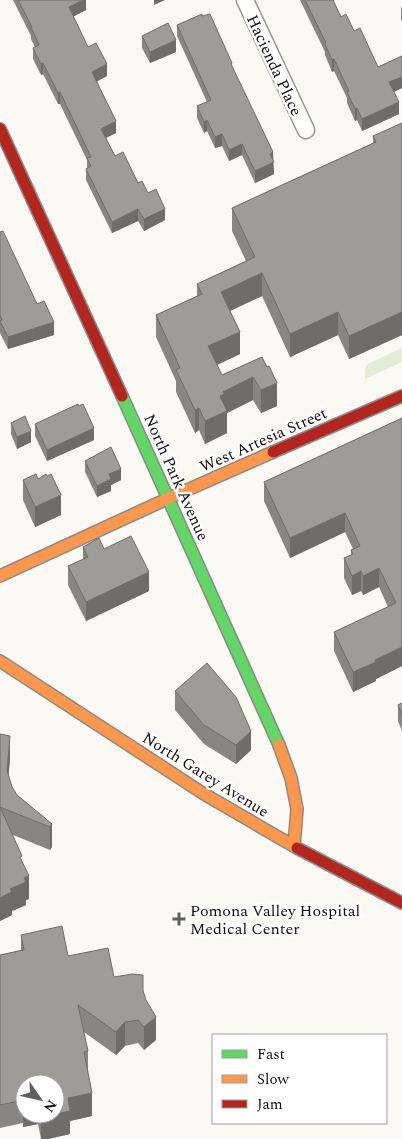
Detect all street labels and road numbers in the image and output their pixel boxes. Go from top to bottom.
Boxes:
street label: Hacienda Place [240,11,308,120]
street label: West Artesia Street [196,401,331,479]
street label: North Park Avenue [137,410,215,545]
street label: North Garey Avenue [137,726,274,824]

